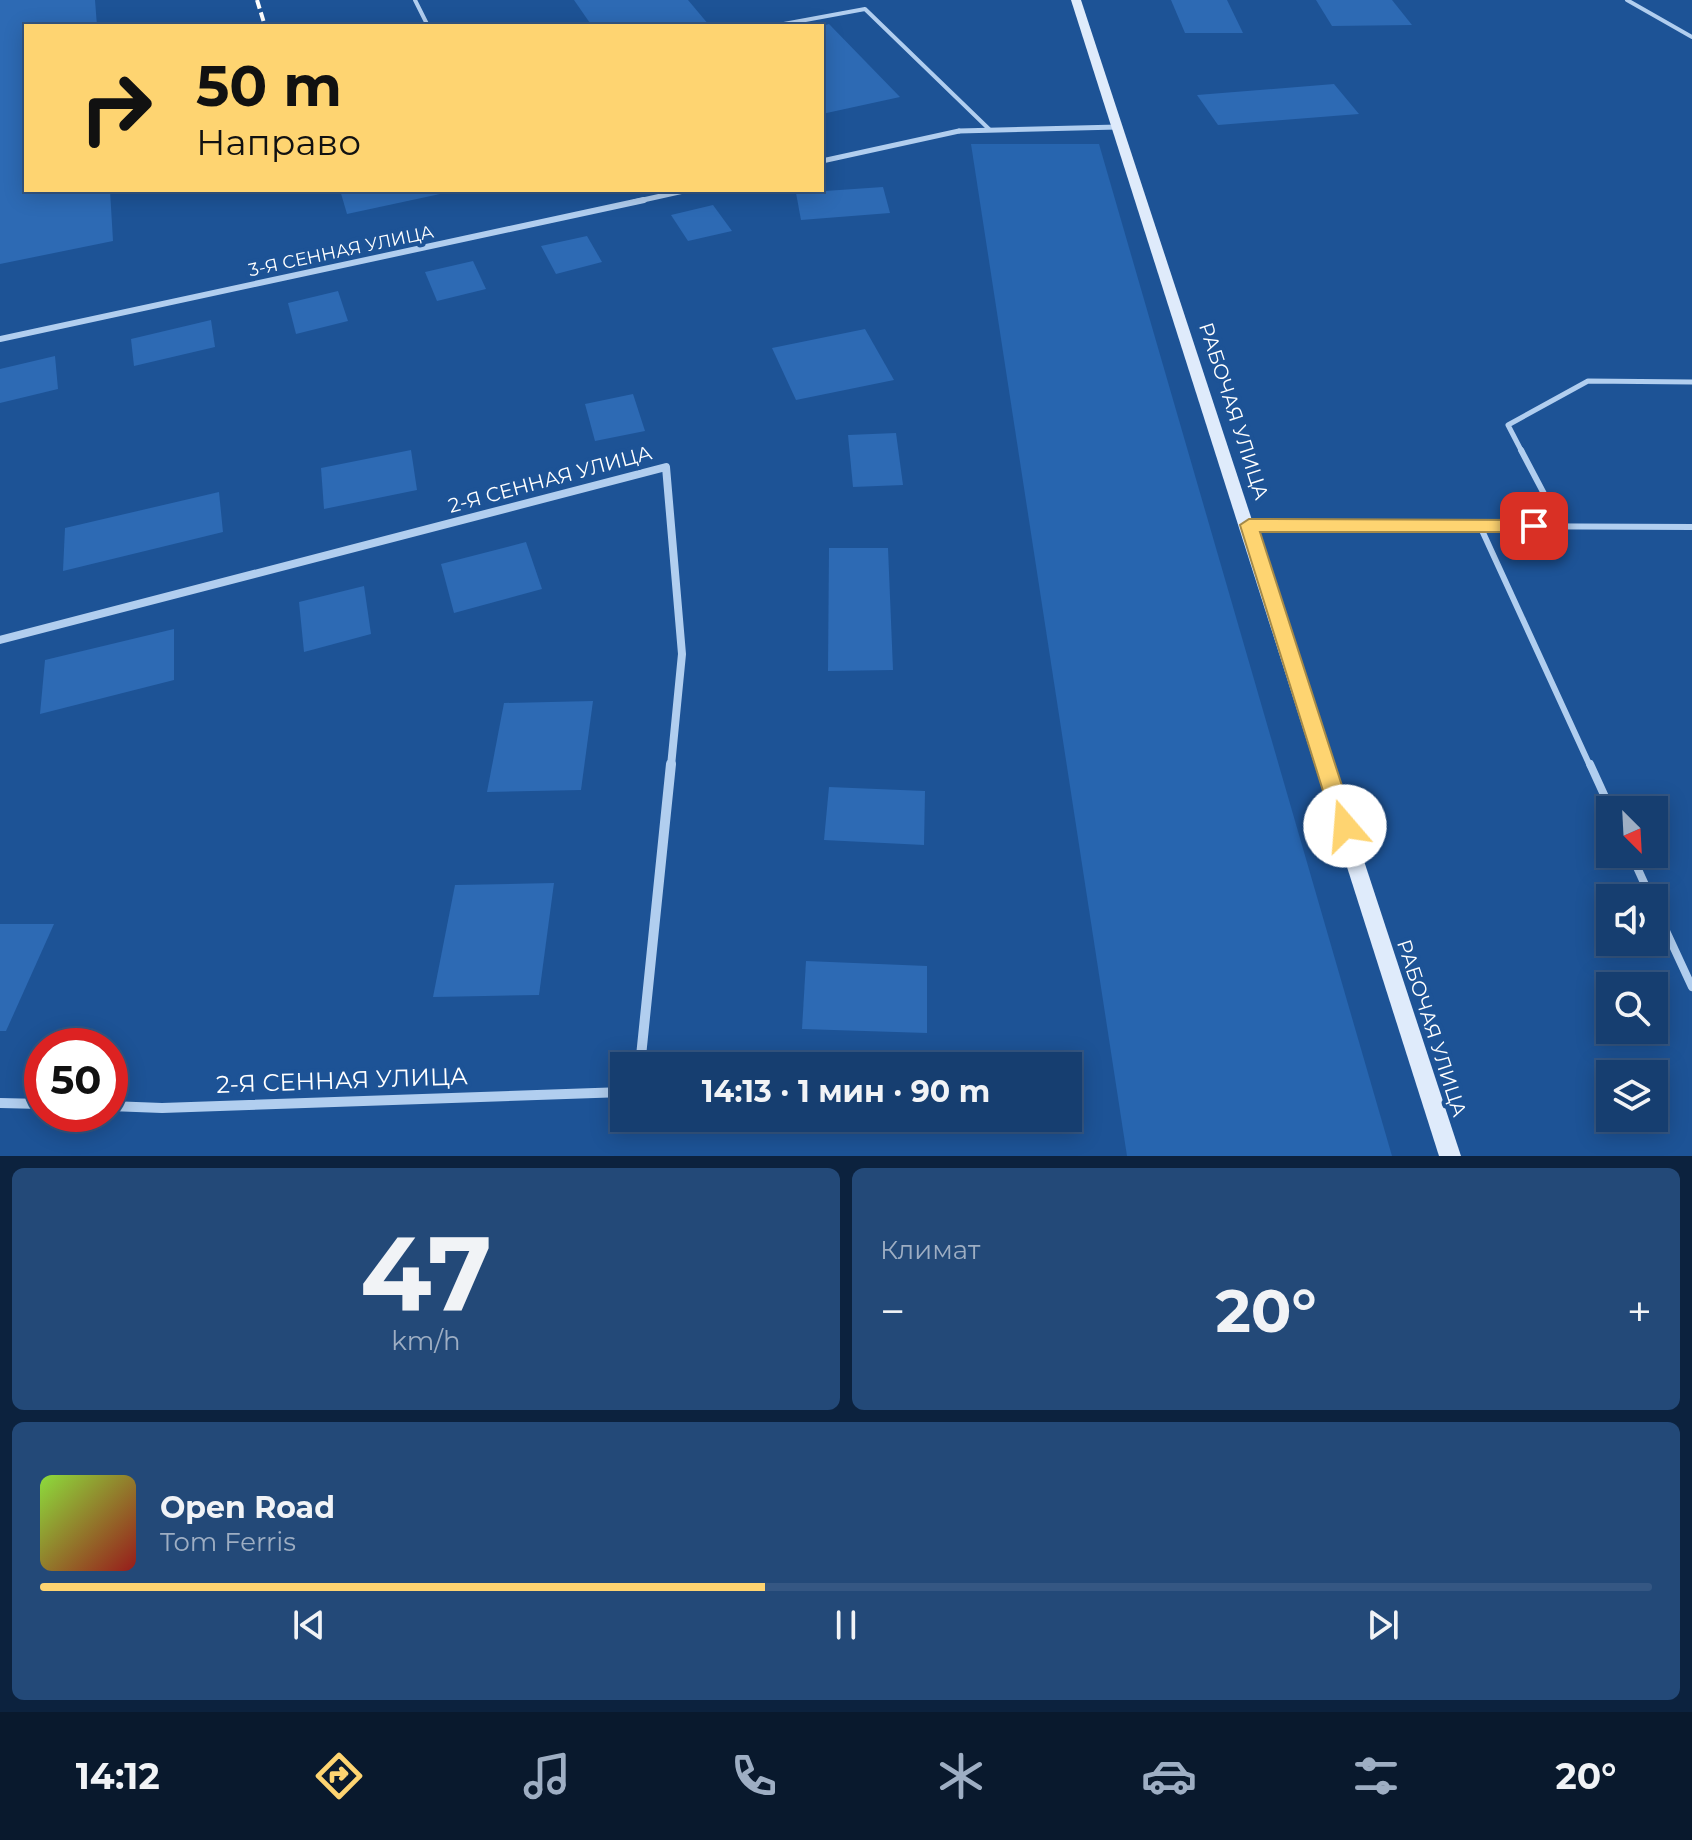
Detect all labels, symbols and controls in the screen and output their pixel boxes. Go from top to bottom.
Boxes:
text: 50 m [196,52,342,120]
icon: right [64,56,168,160]
text: Направо [196,120,361,164]
street label: 3-Я СЕННАЯ УЛИЦА [246,220,436,281]
street label: РАБОЧАЯ УЛИЦА [1194,319,1274,503]
street label: 2-Я СЕННАЯ УЛИЦА [446,440,654,518]
pin [1500,492,1568,560]
icon: arrive [1512,504,1556,548]
position arrow [1303,784,1387,868]
north arrow [1596,796,1668,868]
map controls [1596,796,1668,1132]
button: sound [1596,884,1668,956]
street label: РАБОЧАЯ УЛИЦА [1392,936,1472,1120]
button: search [1596,972,1668,1044]
speed limit sign: 50 [24,1028,128,1132]
button: layers [1596,1060,1668,1132]
street label: 2-Я СЕННАЯ УЛИЦА [216,1061,468,1099]
text: 14:13 · 1 мин · 90 m [702,1073,990,1110]
text: 47 [360,1209,492,1336]
text: Климат [880,1234,980,1266]
text: 20° [1215,1274,1317,1347]
text: − [880,1284,905,1338]
text: + [1627,1284,1652,1338]
text: km/h [391,1325,461,1357]
text: Open Road [160,1489,335,1526]
text: Tom Ferris [160,1526,296,1558]
icon: previous [287,1603,331,1647]
icon: pause [824,1603,868,1647]
icon: next [1361,1603,1405,1647]
icon: directions [311,1748,367,1804]
icon: music [519,1748,575,1804]
icon: phone [726,1748,782,1804]
icon: climate [933,1748,989,1804]
icon: car [1141,1748,1197,1804]
icon: filters [1348,1748,1404,1804]
text: 14:12 [76,1754,160,1798]
text: 20° [1556,1754,1616,1798]

